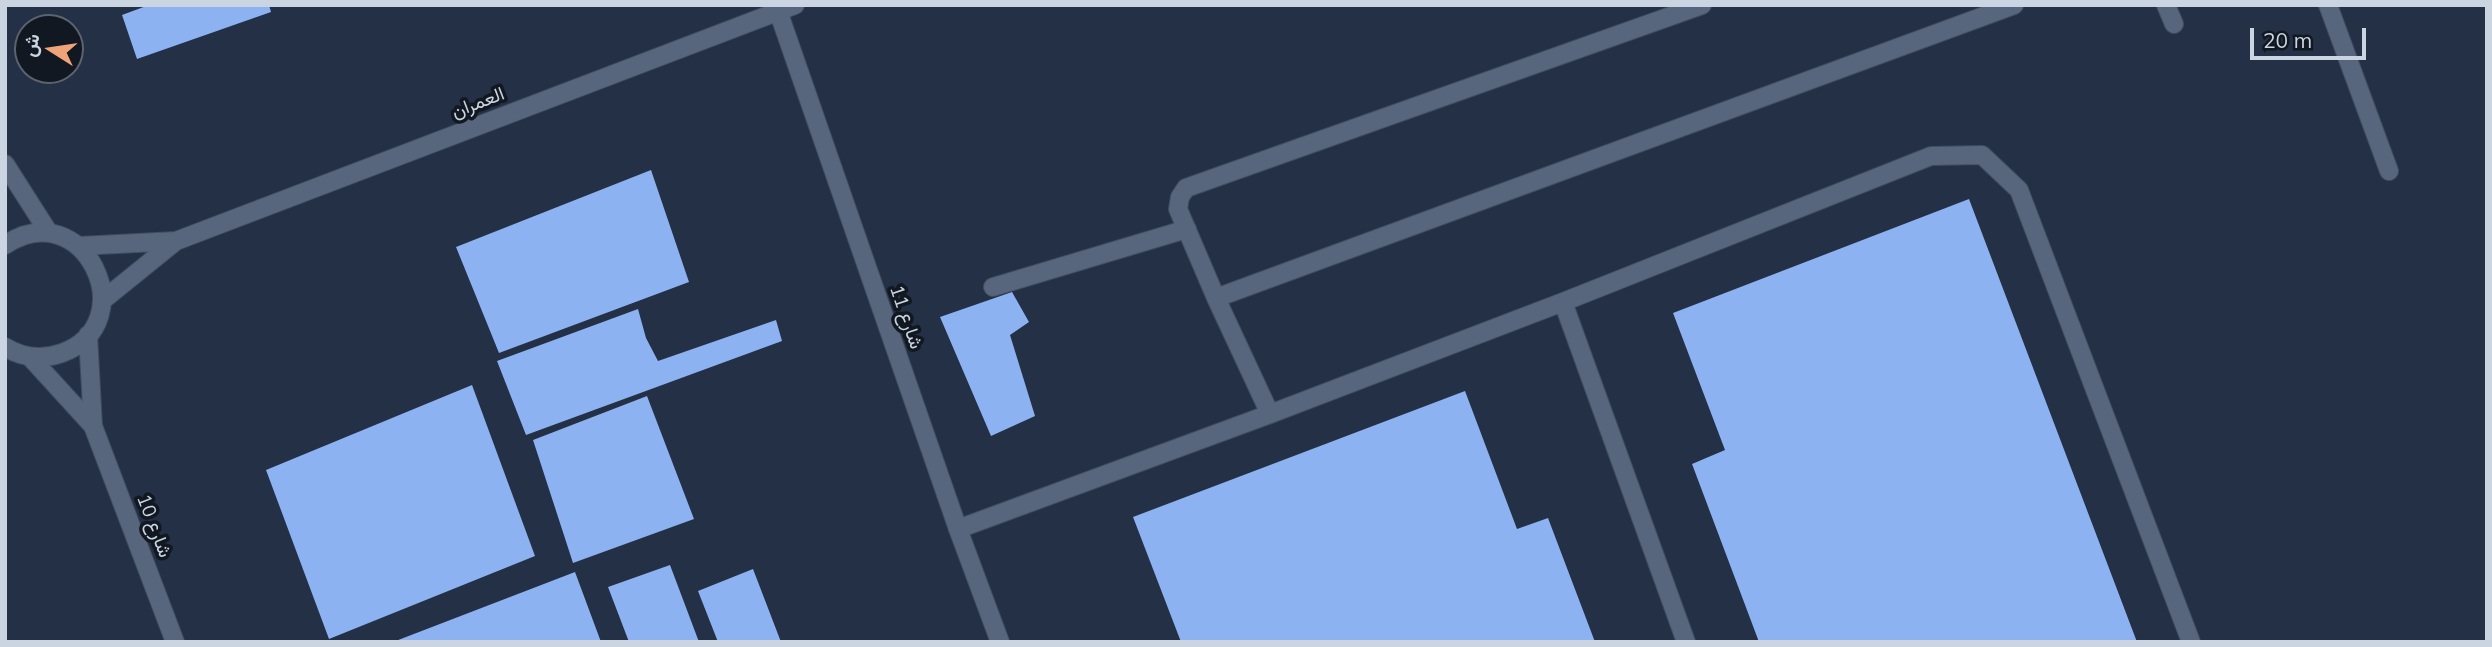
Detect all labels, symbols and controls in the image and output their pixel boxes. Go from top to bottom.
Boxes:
north arrow [14,14,84,84]
scale bar [2254,14,2370,58]
text: 20 m [2263,27,2312,53]
text: ش [16,31,45,59]
street label: العمران [448,83,508,123]
street label: شارع 11 [884,282,928,352]
street label: شارع 10 [132,491,176,561]

